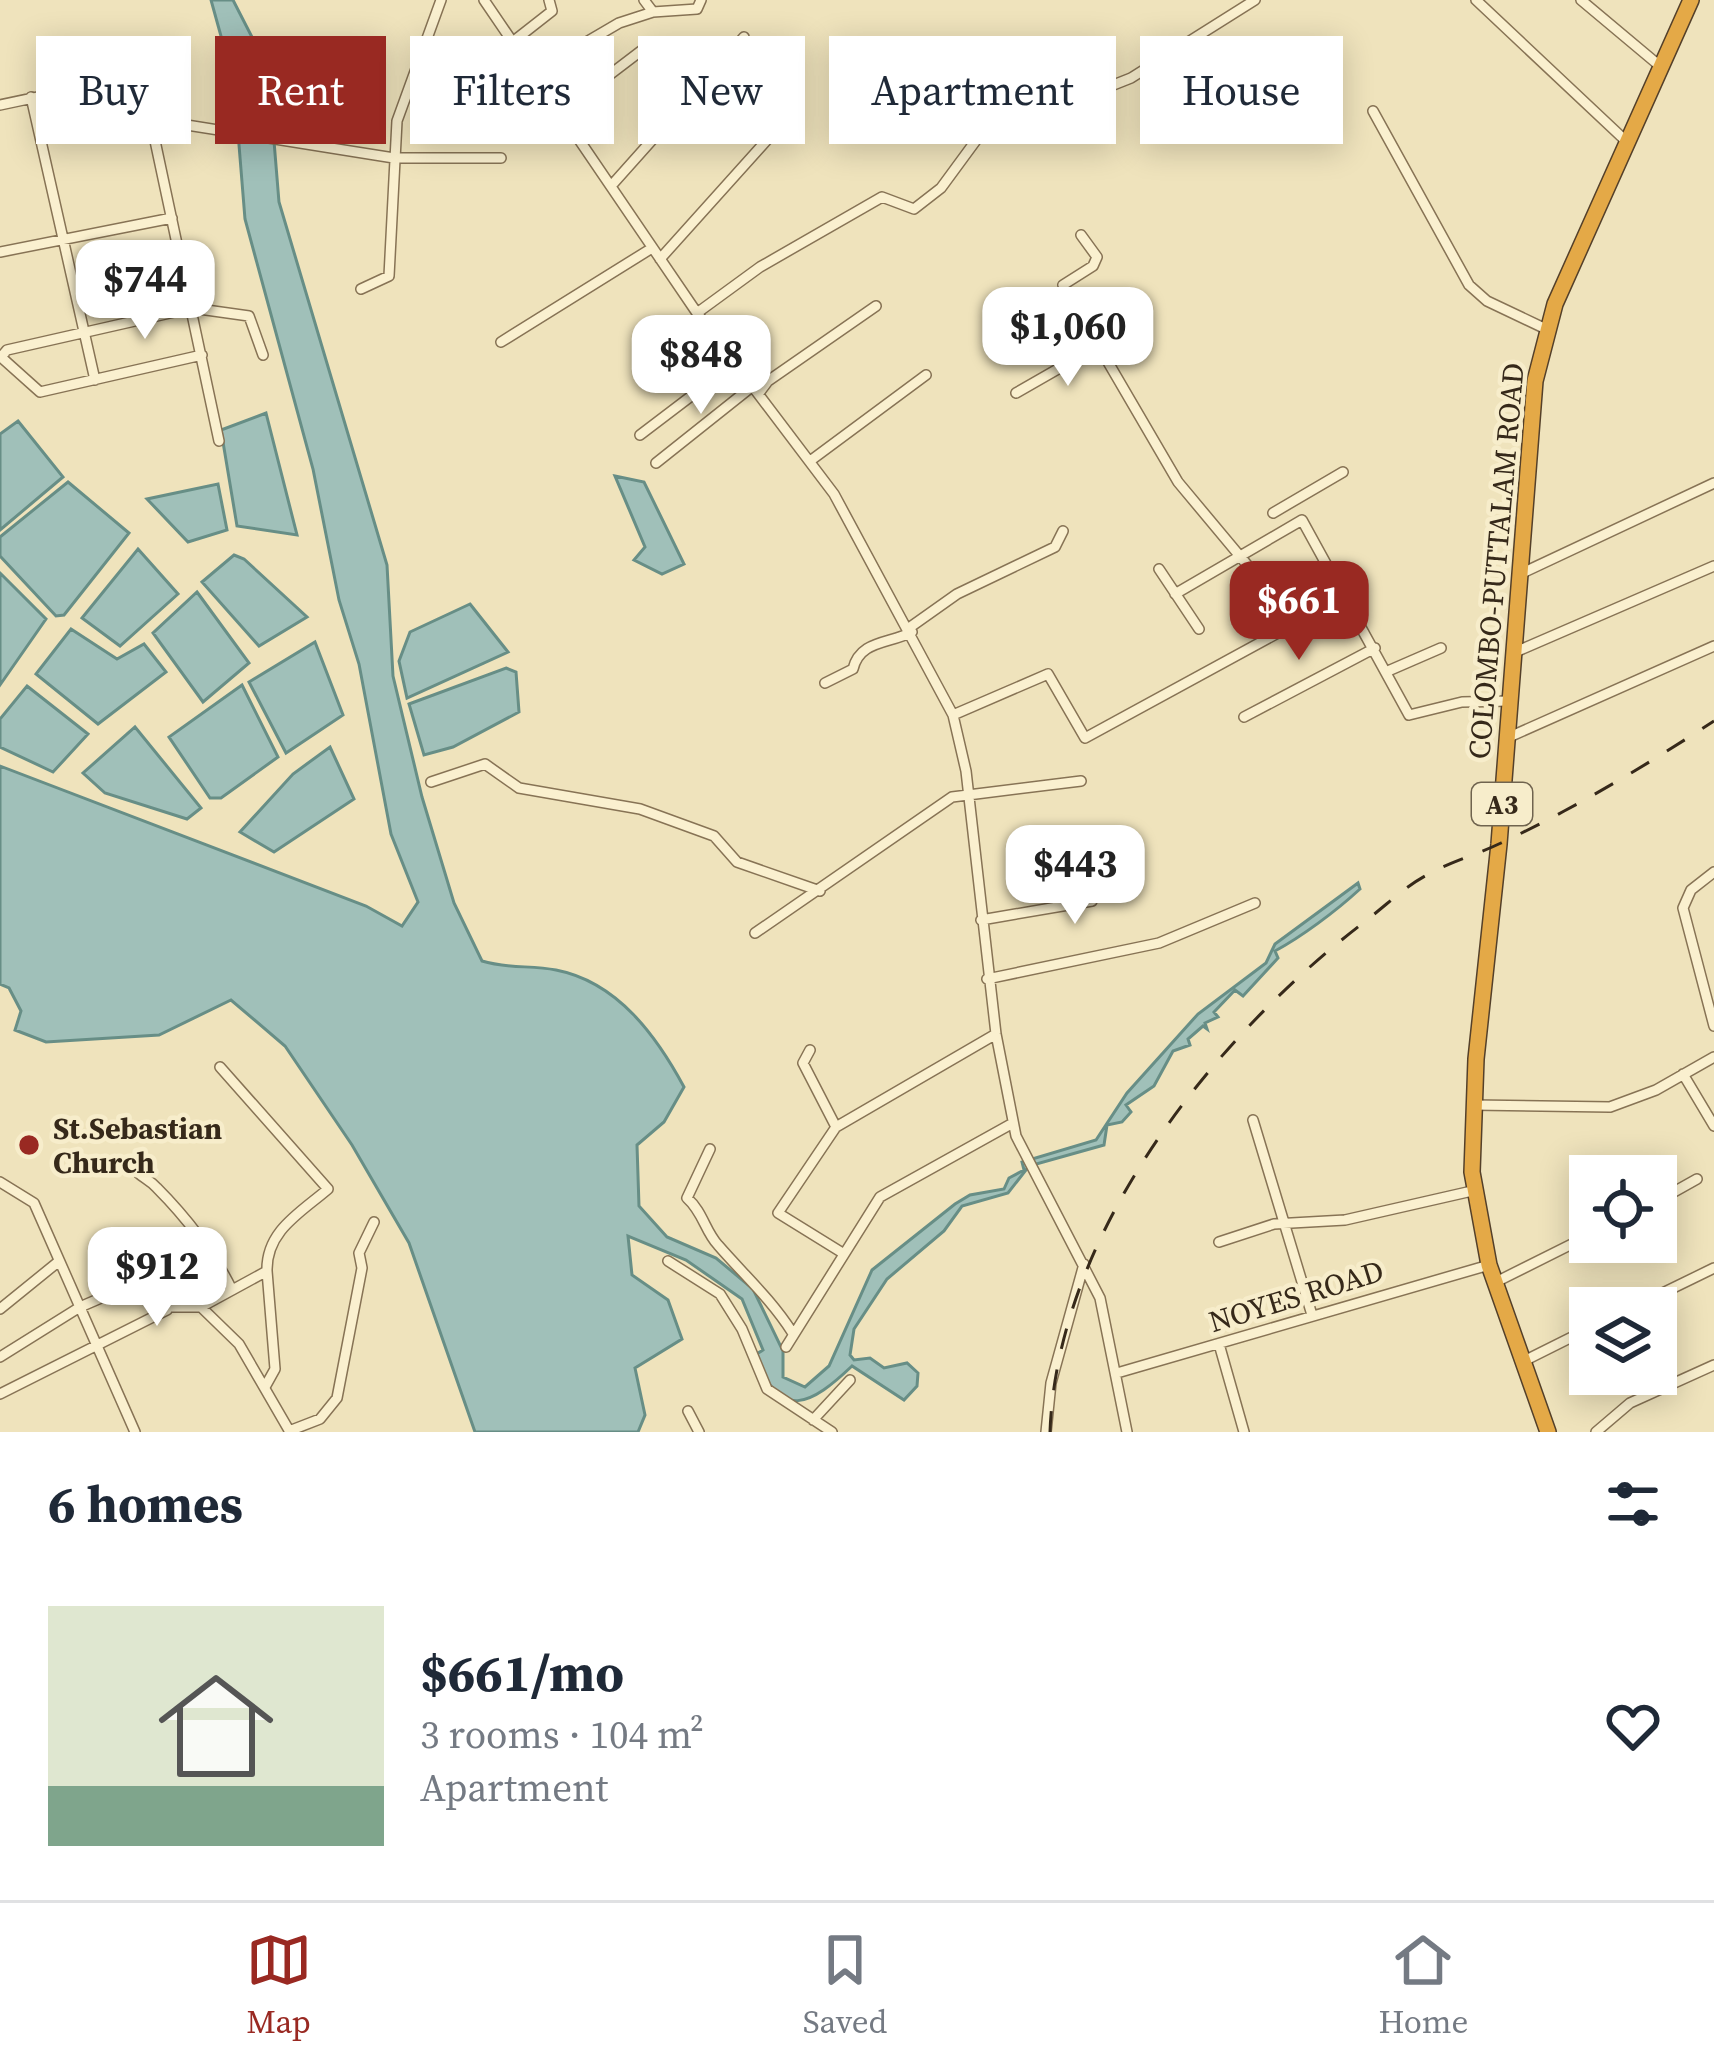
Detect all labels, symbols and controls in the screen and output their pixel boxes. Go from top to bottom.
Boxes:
chip: Buy [36,36,191,144]
chip: Rent [215,36,386,144]
chip: Filters [410,36,614,144]
chip: New [638,36,805,144]
chip: Apartment [829,36,1116,144]
chip: House [1140,36,1343,144]
pin: $744 [74,240,216,342]
text: $744 [103,252,187,305]
pin: $1,060 [970,287,1166,389]
text: $1,060 [1009,299,1127,352]
pin: $848 [630,315,772,417]
text: $848 [659,327,743,380]
street label: COLOMBO-PUTTALAM ROAD [1458,361,1534,761]
pin: $661 [1228,561,1370,663]
text: $661 [1257,573,1341,626]
road number: A3 [1472,783,1532,825]
pin: $443 [1004,825,1146,927]
text: $443 [1033,837,1117,890]
place label: St.Sebastian Church [53,1108,222,1183]
marker: St.Sebastian Church [16,1132,42,1158]
map controls [1569,1155,1677,1395]
button: locate [1569,1155,1677,1263]
pin: $912 [86,1227,228,1329]
text: $912 [115,1239,199,1292]
street label: NOYES ROAD [1204,1250,1388,1342]
button: layers [1569,1287,1677,1395]
text: 6 homes [48,1469,243,1539]
icon: filters [1600,1471,1666,1537]
text: $661/mo [420,1638,624,1708]
icon: home [144,1654,288,1798]
icon: heart [1600,1693,1666,1759]
text: 3 rooms · 104 m² [420,1708,704,1761]
text: Apartment [420,1761,608,1814]
tab: Map [246,1927,312,2044]
tab: Saved [803,1927,887,2044]
tab: Home [1378,1927,1468,2044]

